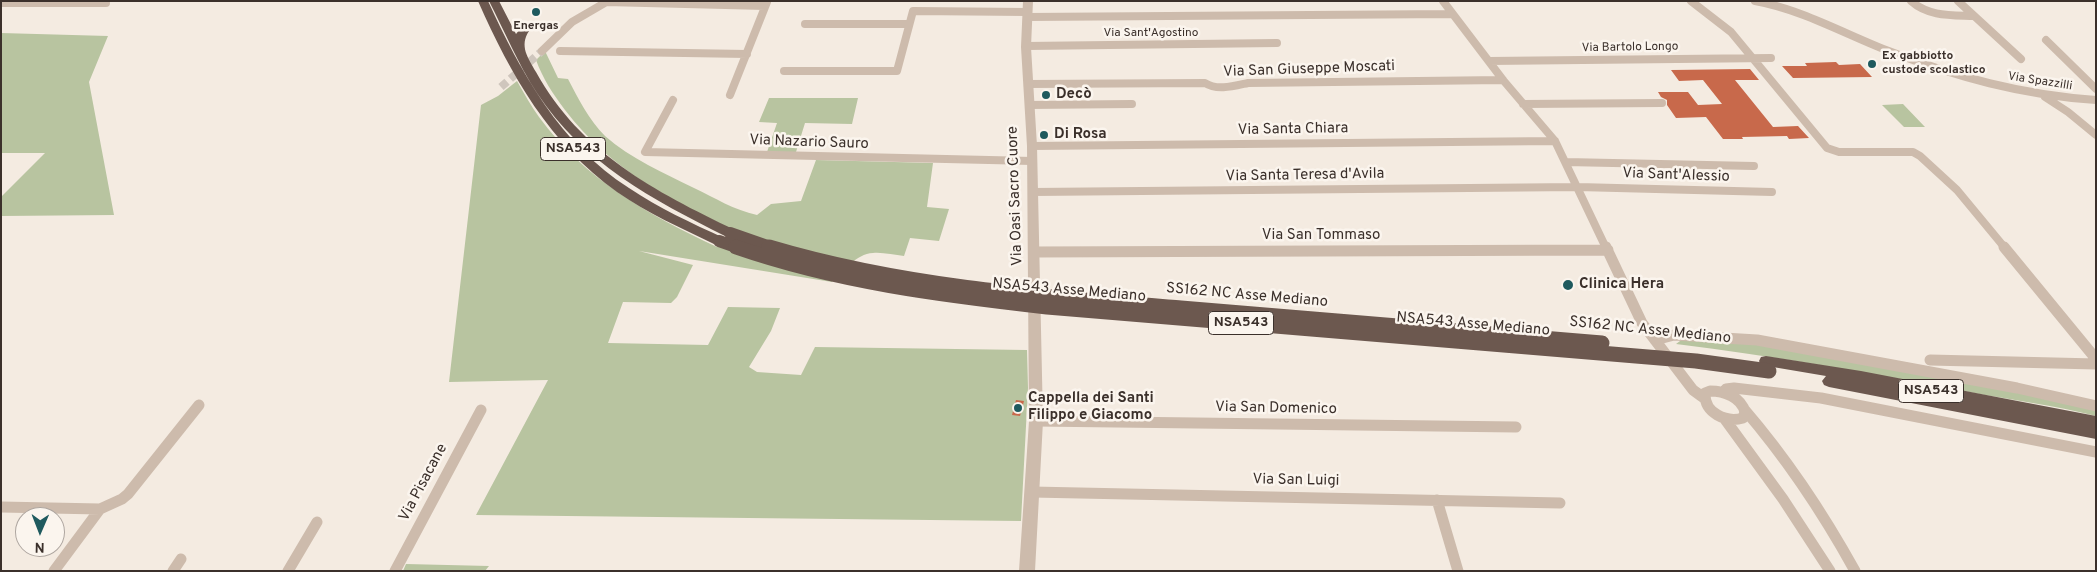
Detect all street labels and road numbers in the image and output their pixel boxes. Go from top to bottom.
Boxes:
street label: Via Sant'Agostino [1103,27,1199,41]
street label: Via Bartolo Longo [1582,40,1678,56]
street label: Via San Giuseppe Moscati [1223,58,1395,82]
street label: Via Spazzilli [2007,70,2073,94]
street label: Via Santa Chiara [1238,120,1348,140]
street label: Via Oasi Sacro Cuore [1005,126,1027,266]
street label: Via Nazario Sauro [749,132,869,154]
road number: NSA543 [540,138,606,160]
street label: Via Sant'Alessio [1622,165,1730,187]
street label: Via Santa Teresa d'Avila [1225,166,1385,186]
street label: Via San Tommaso [1262,227,1380,245]
street label: NSA543 Asse Mediano [991,275,1147,307]
street label: SS162 NC Asse Mediano [1165,280,1329,312]
street label: NSA543 Asse Mediano [1395,309,1551,341]
road number: NSA543 [1208,312,1274,334]
street label: SS162 NC Asse Mediano [1568,314,1732,348]
road number: NSA543 [1898,380,1964,402]
street label: Via San Domenico [1215,399,1337,419]
street label: Via Pisacane [396,441,452,525]
street label: Via San Luigi [1252,471,1340,491]

